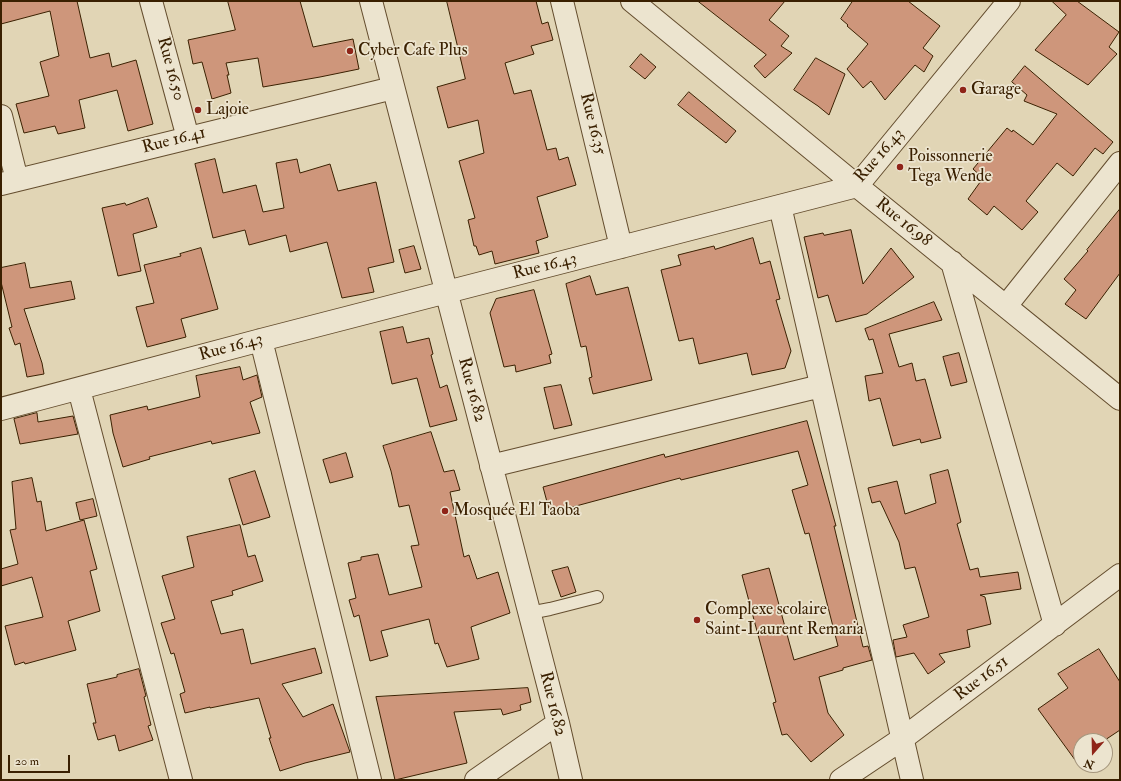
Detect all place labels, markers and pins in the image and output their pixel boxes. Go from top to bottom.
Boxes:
place label: Cyber Cafe Plus [358,41,467,61]
marker: Cyber Cafe Plus [345,46,355,56]
place label: Garage [971,80,1021,100]
marker: Garage [958,85,968,95]
place label: Lajoie [206,100,249,120]
marker: Lajoie [193,105,203,115]
place label: Poissonnerie Tega Wende [908,147,992,187]
marker: Poissonnerie Tega Wende [895,162,905,172]
place label: Mosquée El Taoba [453,501,580,521]
marker: Mosquée El Taoba [440,506,450,516]
place label: Complexe scolaire Saint-Laurent Remaria [705,600,864,640]
marker: Complexe scolaire Saint-Laurent Remaria [692,615,702,625]

